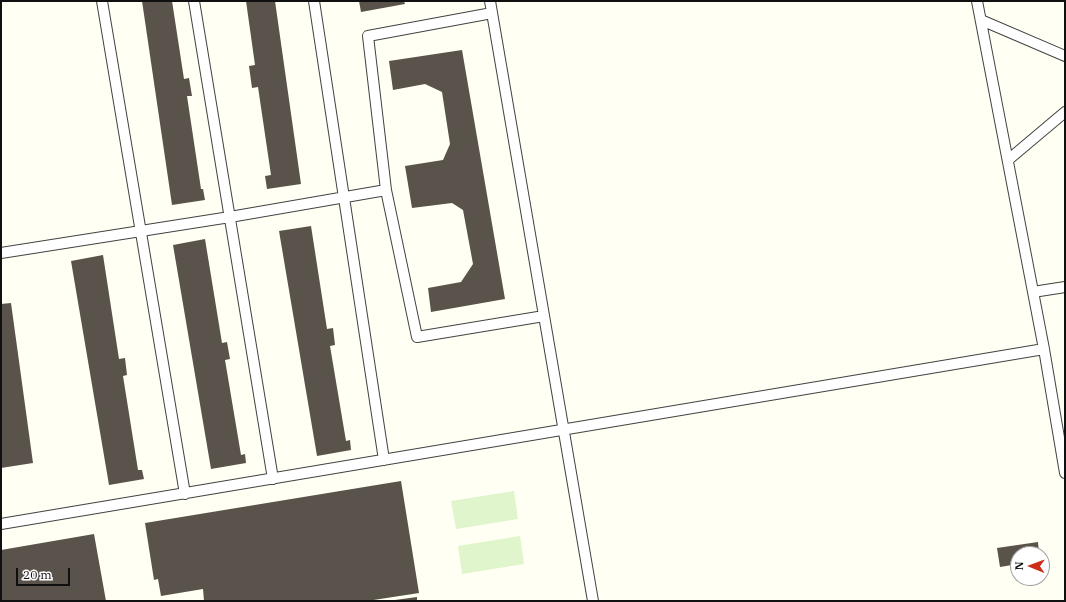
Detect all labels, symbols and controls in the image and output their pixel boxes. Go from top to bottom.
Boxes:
north arrow [1010,546,1050,586]
scale bar [18,560,72,586]
text: N [1012,561,1026,570]
text: 20 m [23,567,52,582]

